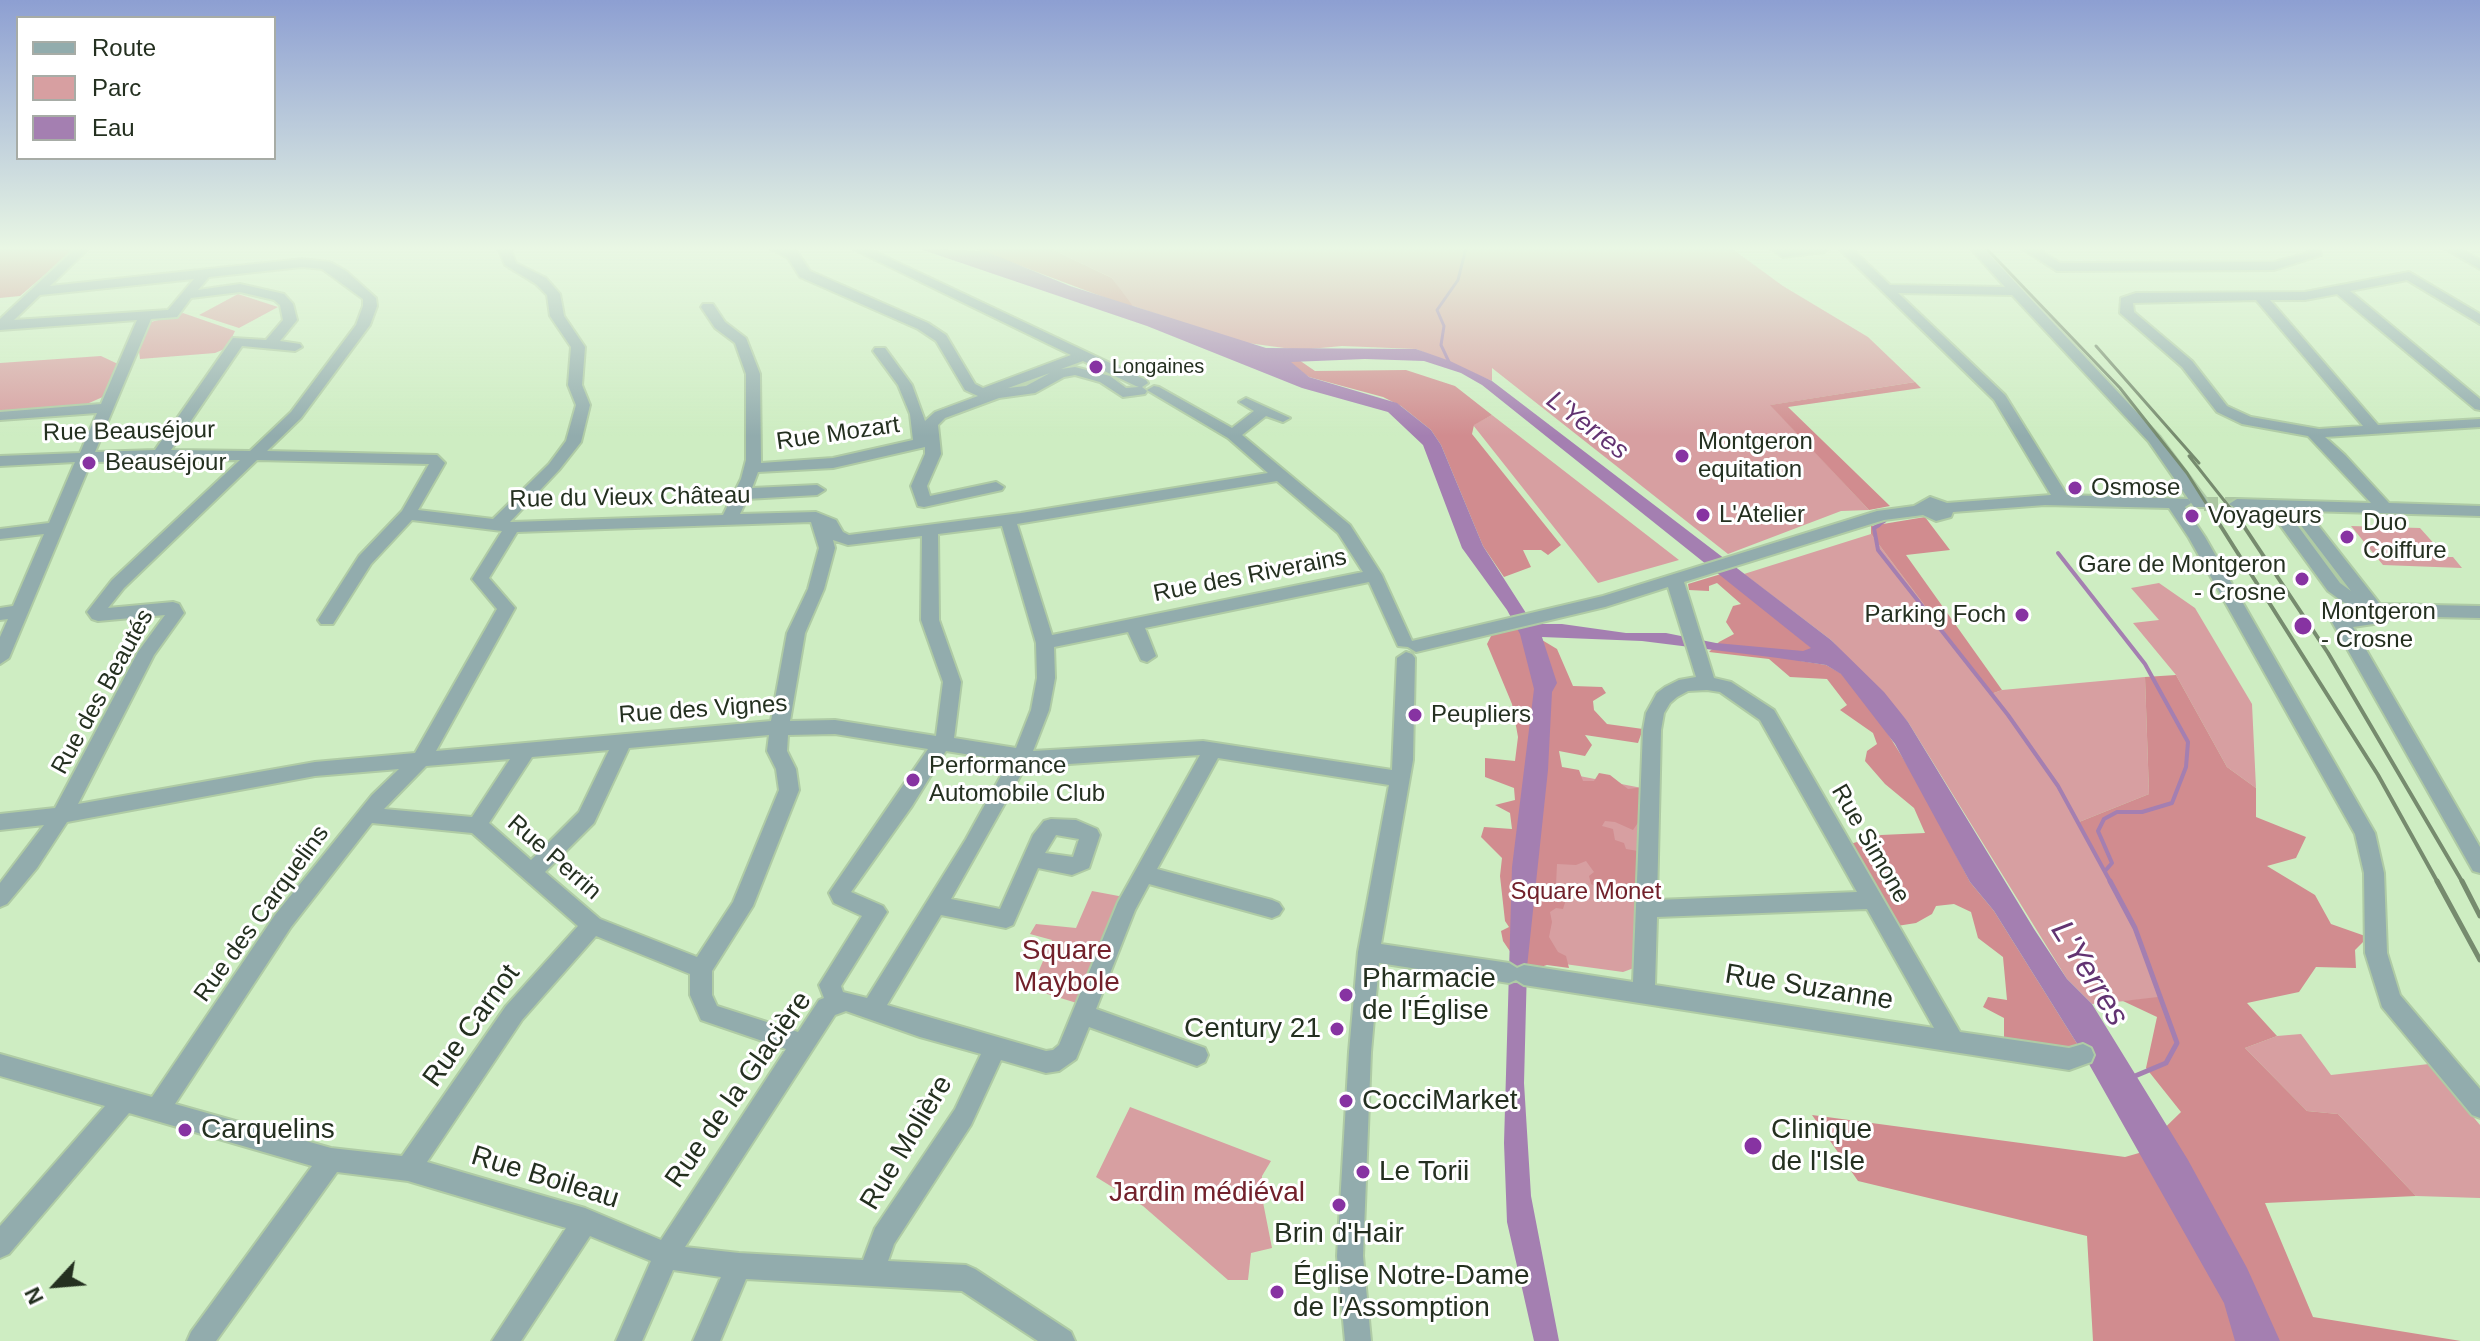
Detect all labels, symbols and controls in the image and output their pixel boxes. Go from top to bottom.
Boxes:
legend [16,16,276,160]
text: Route [92,34,156,61]
text: Parc [92,74,141,101]
text: Eau [92,114,135,141]
place label: Longaines [1112,355,1204,379]
marker: Longaines [1087,358,1105,376]
water label: L'Yerres [1540,385,1634,467]
street label: Rue Mozart [775,411,901,457]
street label: Rue Beauséjour [43,416,215,448]
place label: Montgeron equitation [1698,428,1813,484]
marker: Montgeron equitation [1673,447,1691,465]
place label: Beauséjour [105,449,226,477]
marker: Beauséjour [80,454,98,472]
place label: Osmose [2091,474,2180,502]
marker: Osmose [2066,479,2084,497]
street label: Rue du Vieux Château [509,481,751,515]
place label: L'Atelier [1719,501,1805,529]
place label: Voyageurs [2208,502,2321,530]
marker: L'Atelier [1694,506,1712,524]
marker: Voyageurs [2183,507,2201,525]
place label: Duo Coiffure [2363,509,2447,565]
marker: Duo Coiffure [2338,528,2356,546]
street label: Rue des Riverains [1151,543,1349,609]
place label: Gare de Montgeron - Crosne [2078,551,2286,607]
marker: Gare de Montgeron - Crosne [2293,570,2311,588]
place label: Montgeron - Crosne [2321,598,2436,654]
place label: Parking Foch [1865,601,2006,629]
street label: Rue des Beautés [46,604,160,780]
marker: Parking Foch [2013,606,2031,624]
marker: Montgeron - Crosne [2292,615,2314,637]
street label: Rue des Vignes [618,690,788,730]
place label: Peupliers [1431,701,1531,729]
marker: Peupliers [1406,706,1424,724]
place label: Performance Automobile Club [929,752,1105,808]
marker: Performance Automobile Club [904,771,922,789]
street label: Rue Simone [1825,780,1915,908]
street label: Rue Perrin [501,810,607,906]
street label: Rue des Carquelins [188,820,336,1008]
park label: Square Monet [1511,878,1661,906]
water label: L'Yerres [2042,914,2136,1034]
park label: Square Maybole [1014,934,1120,1000]
street label: Rue Carnot [416,958,528,1094]
street label: Rue Suzanne [1723,958,1895,1018]
place label: Pharmacie de l'Église [1362,962,1496,1028]
street label: Rue de la Glacière [659,985,819,1195]
marker: Pharmacie de l'Église [1337,986,1355,1004]
place label: Century 21 [1184,1012,1321,1046]
marker: Century 21 [1328,1020,1346,1038]
street label: Rue Molière [854,1070,960,1216]
place label: CocciMarket [1362,1084,1518,1118]
marker: CocciMarket [1337,1092,1355,1110]
place label: Carquelins [201,1113,335,1147]
place label: Clinique de l'Isle [1771,1113,1872,1179]
marker: Carquelins [176,1121,194,1139]
marker: Clinique de l'Isle [1742,1135,1764,1157]
street label: Rue Boileau [467,1140,623,1216]
place label: Le Torii [1379,1155,1469,1189]
marker: Le Torii [1354,1163,1372,1181]
park label: Jardin médiéval [1109,1176,1305,1210]
marker: Brin d'Hair [1330,1196,1348,1214]
place label: Brin d'Hair [1274,1217,1404,1251]
north arrow [16,1245,96,1325]
place label: Église Notre-Dame de l'Assomption [1293,1259,1530,1325]
text: N [19,1283,49,1308]
marker: Église Notre-Dame de l'Assomption [1268,1283,1286,1301]

